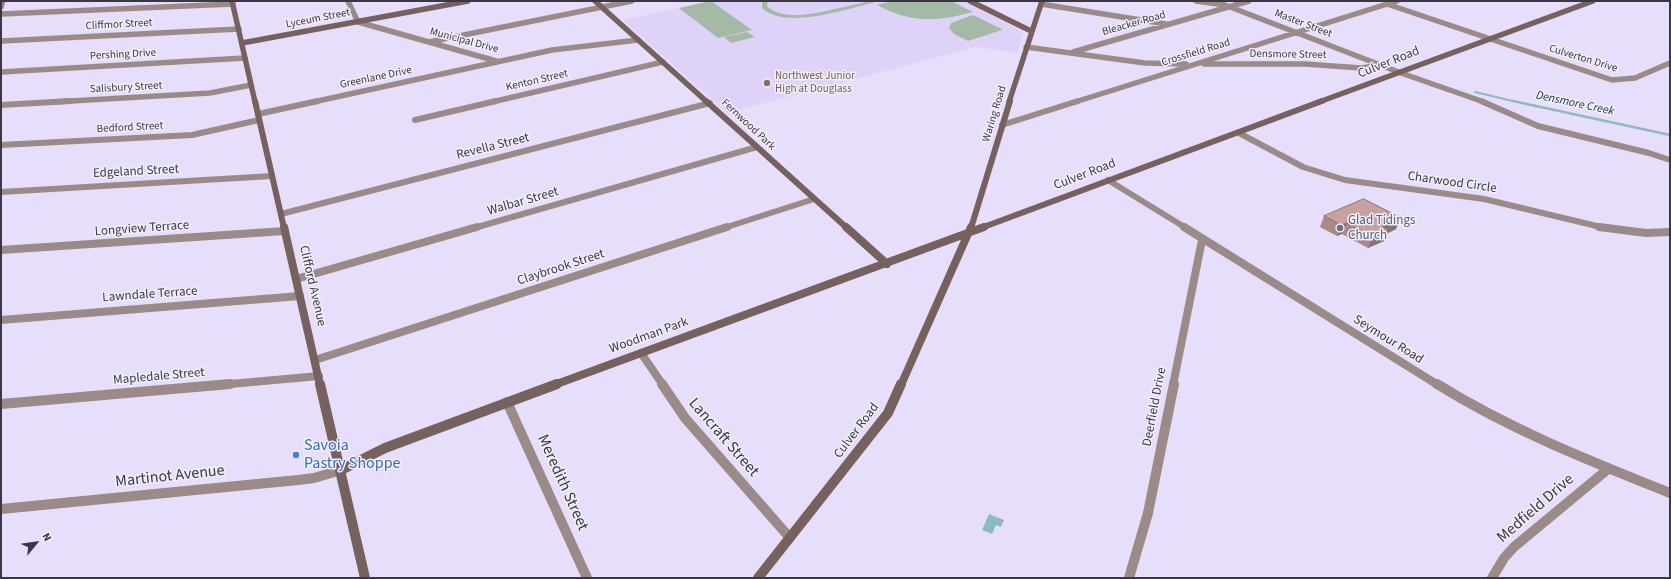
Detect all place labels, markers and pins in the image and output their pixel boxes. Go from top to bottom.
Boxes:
place label: Northwest Junior High at Douglass [775,70,855,96]
marker: Northwest Junior High at Douglass [762,78,772,88]
place label: Glad Tidings Church [1348,213,1415,244]
marker: Glad Tidings Church [1335,223,1345,233]
place label: Savoia Pastry Shoppe [304,436,400,474]
marker: Savoia Pastry Shoppe [291,450,301,460]

